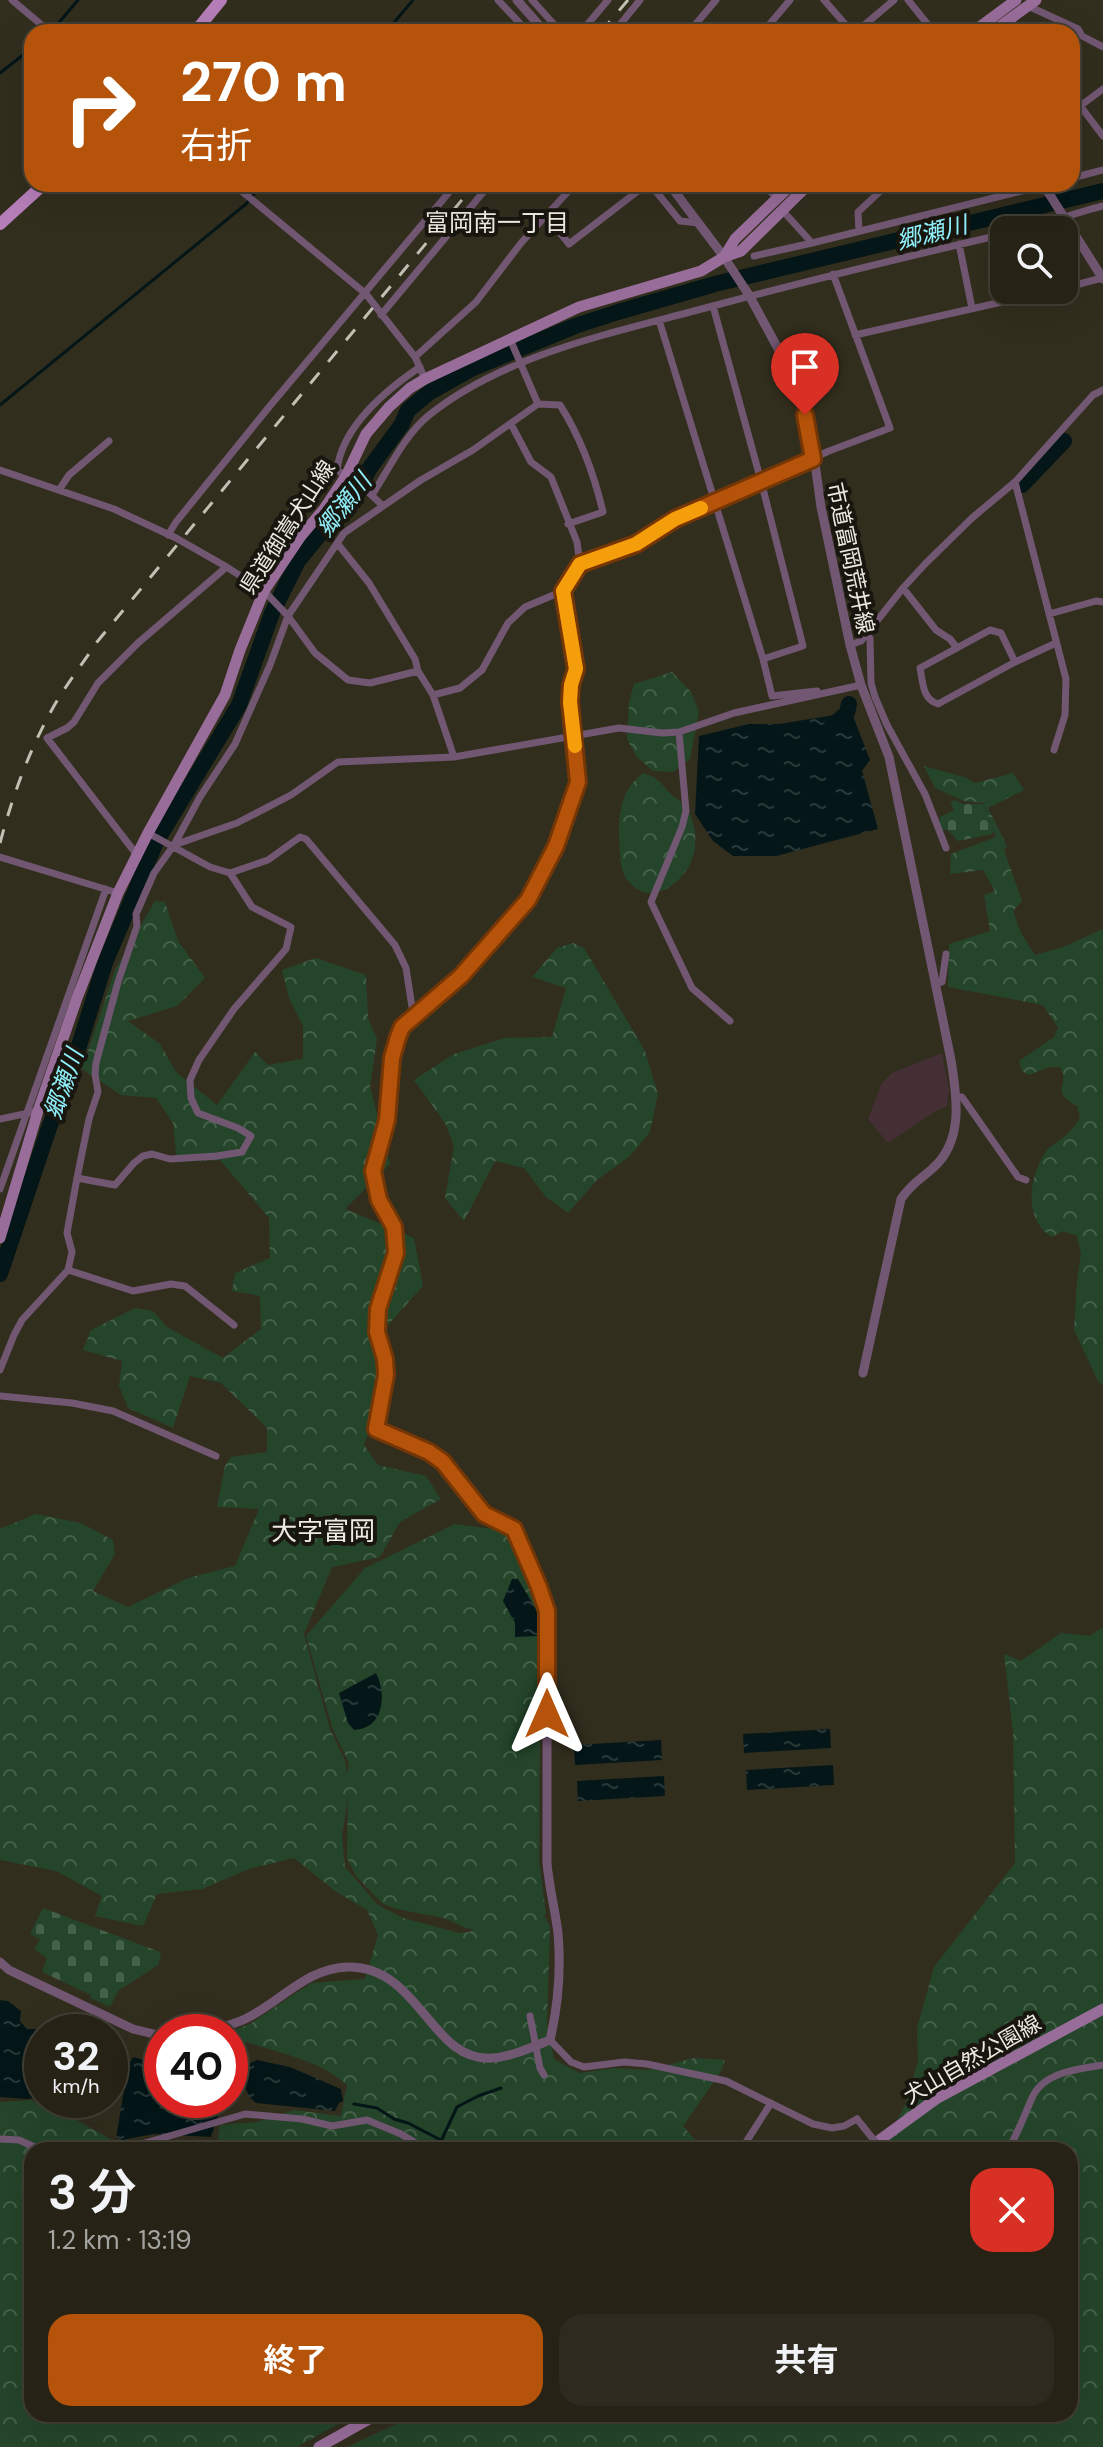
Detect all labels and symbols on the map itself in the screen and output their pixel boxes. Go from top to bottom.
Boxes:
district label: 富岡南一丁目 [425,207,569,238]
water label: 郷瀬川 [893,208,973,256]
pin [771,333,839,415]
street label: 県道御嵩犬山線 [233,455,342,600]
water label: 郷瀬川 [309,464,380,543]
street label: 市道富岡荒井線 [820,480,881,636]
water label: 郷瀬川 [37,1042,91,1123]
district label: 大字富岡 [271,1514,375,1548]
position arrow [505,1672,589,1756]
street label: 犬山自然公園線 [898,2008,1046,2110]
speed limit sign: 40 [144,2014,248,2118]

